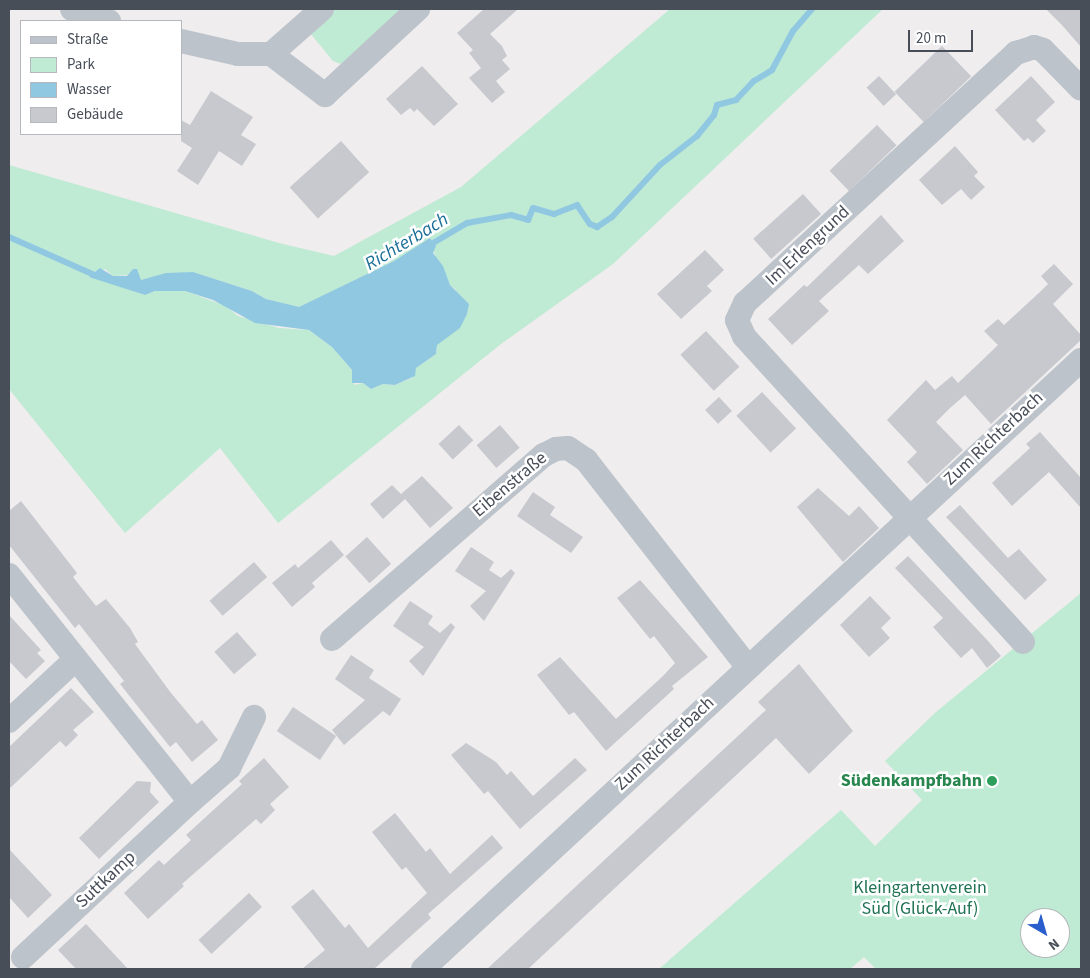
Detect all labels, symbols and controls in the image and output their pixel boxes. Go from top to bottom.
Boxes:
legend [20,20,182,135]
scale bar [910,20,975,52]
text: 20 m [916,28,946,49]
text: Straße [67,29,108,50]
text: Park [67,54,95,75]
text: Wasser [67,79,111,100]
text: Gebäude [67,104,123,125]
street label: Im Erlengrund [761,202,855,290]
water label: Richterbach [361,208,453,276]
street label: Zum Richterbach [940,387,1048,491]
street label: Eibenstraße [469,448,551,522]
street label: Zum Richterbach [611,692,719,796]
place label: Südenkampfbahn [841,770,982,792]
marker: Südenkampfbahn [986,775,998,787]
street label: Suttkamp [72,847,140,913]
park label: Kleingartenverein Süd (Glück-Auf) [853,878,987,921]
north arrow [1020,908,1070,958]
text: N [1044,933,1063,955]

